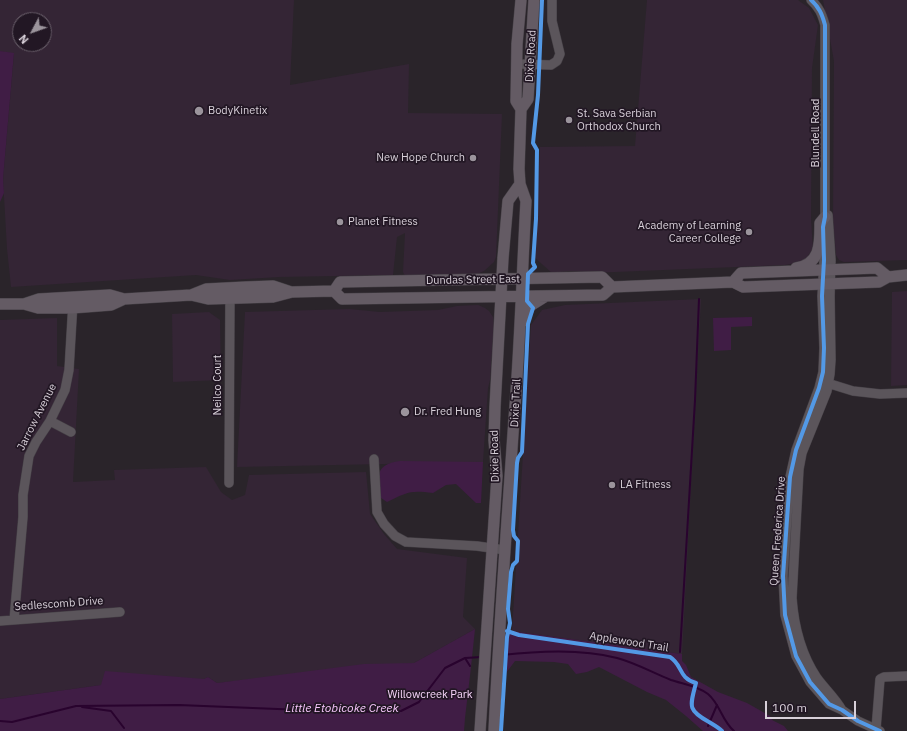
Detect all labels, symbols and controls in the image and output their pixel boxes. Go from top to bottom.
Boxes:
north arrow [12,12,52,52]
street label: Dixie Road [523,29,539,83]
text: N [16,32,32,47]
street label: Blundell Road [809,99,823,167]
place label: BodyKinetix [208,104,267,118]
marker: BodyKinetix [193,105,205,117]
place label: St. Sava Serbian Orthodox Church [577,107,661,133]
marker: St. Sava Serbian Orthodox Church [564,115,574,125]
place label: New Hope Church [376,151,465,165]
marker: New Hope Church [468,153,478,163]
place label: Planet Fitness [348,215,418,229]
marker: Planet Fitness [335,217,345,227]
place label: Academy of Learning Career College [638,219,741,245]
marker: Academy of Learning Career College [744,227,754,237]
street label: Dundas Street East [426,273,520,287]
street label: Neilco Court [211,355,225,415]
street label: Dixie Trail [508,378,524,428]
street label: Jarrow Avenue [14,381,60,453]
place label: Dr. Fred Hung [414,405,481,419]
marker: Dr. Fred Hung [399,406,411,418]
street label: Dixie Road [488,430,502,482]
street label: Queen Frederica Drive [768,476,788,586]
place label: LA Fitness [620,478,671,492]
marker: LA Fitness [607,480,617,490]
street label: Sedlescomb Drive [14,594,104,614]
street label: Applewood Trail [589,629,669,655]
park label: Willowcreek Park [387,688,473,702]
scale bar [767,693,858,719]
text: 100 m [772,700,807,715]
water label: Little Etobicoke Creek [285,702,399,716]

